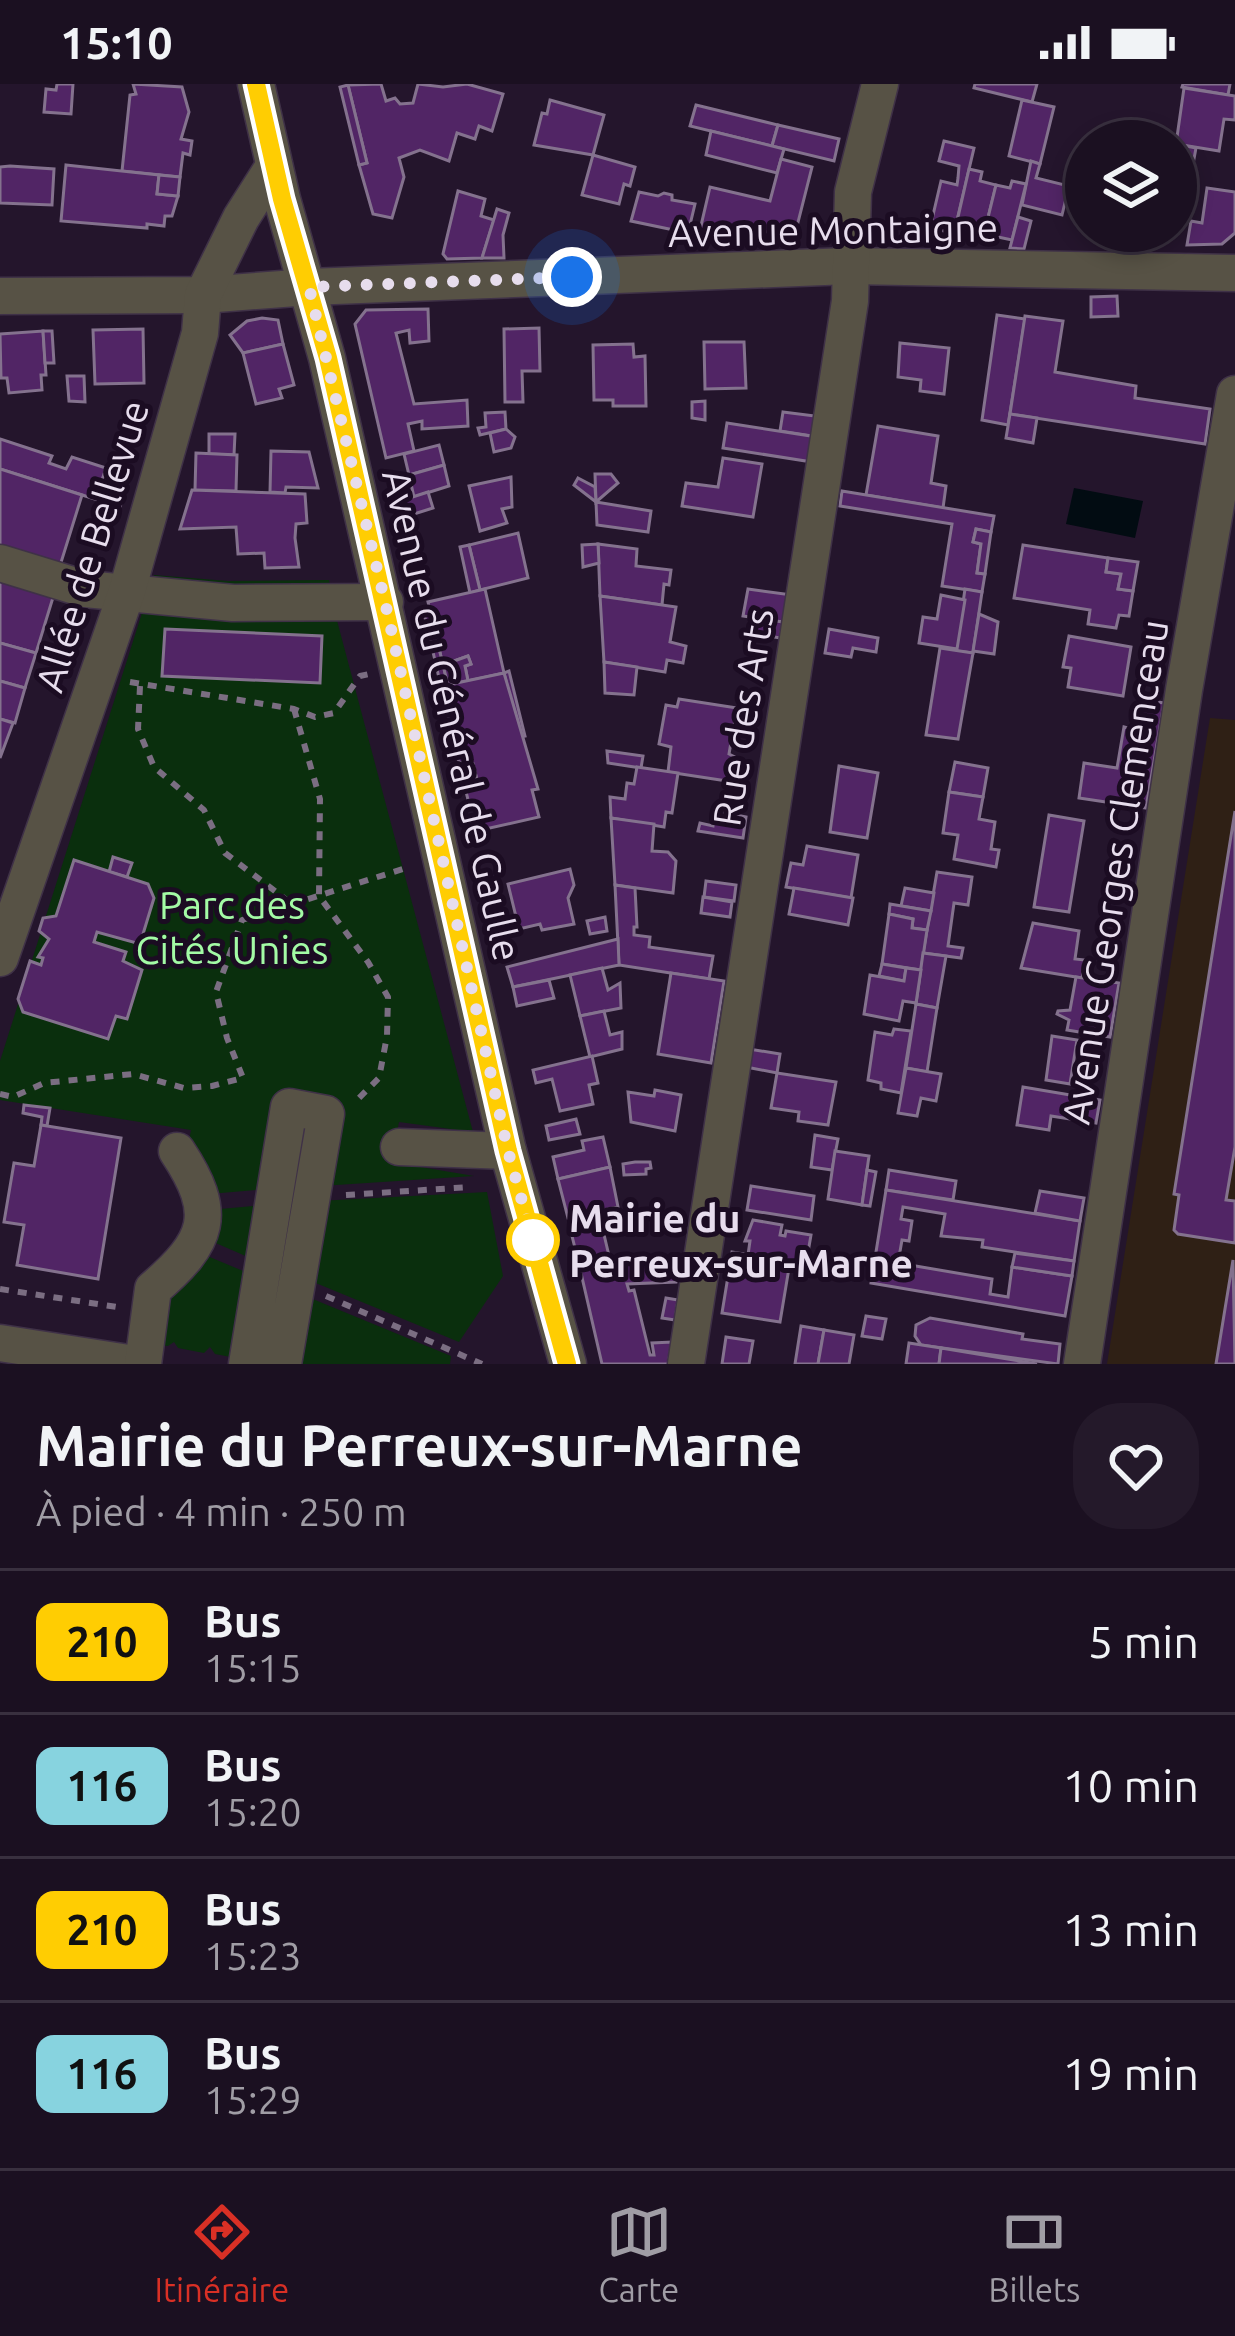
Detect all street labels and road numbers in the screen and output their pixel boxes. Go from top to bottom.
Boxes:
street label: Avenue Montaigne [667,205,998,254]
street label: Allée de Bellevue [27,395,156,697]
street label: Avenue du Général de Gaulle [375,465,530,965]
street label: Rue des Arts [704,605,781,829]
street label: Avenue Georges Clemenceau [1053,617,1176,1127]

